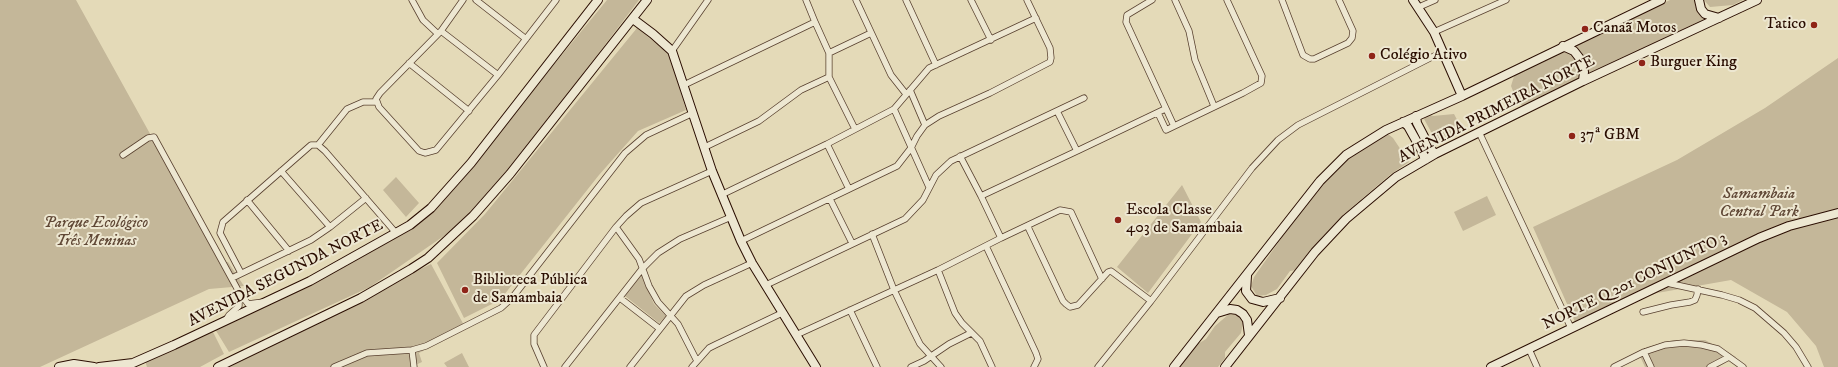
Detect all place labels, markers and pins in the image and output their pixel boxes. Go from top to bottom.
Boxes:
place label: Tatico [1765,15,1806,35]
place label: Canaã Motos [1593,19,1676,39]
marker: Tatico [1809,20,1819,30]
marker: Canaã Motos [1580,24,1590,34]
place label: Colégio Ativo [1380,46,1467,66]
marker: Colégio Ativo [1367,51,1377,61]
place label: Burguer King [1650,53,1737,73]
marker: Burguer King [1637,58,1647,68]
place label: 37ª GBM [1580,126,1640,146]
marker: 37ª GBM [1567,131,1577,141]
place label: Escola Classe 403 de Samambaia [1126,201,1242,239]
marker: Escola Classe 403 de Samambaia [1113,215,1123,225]
place label: Biblioteca Pública de Samambaia [473,271,587,309]
marker: Biblioteca Pública de Samambaia [460,285,470,295]

